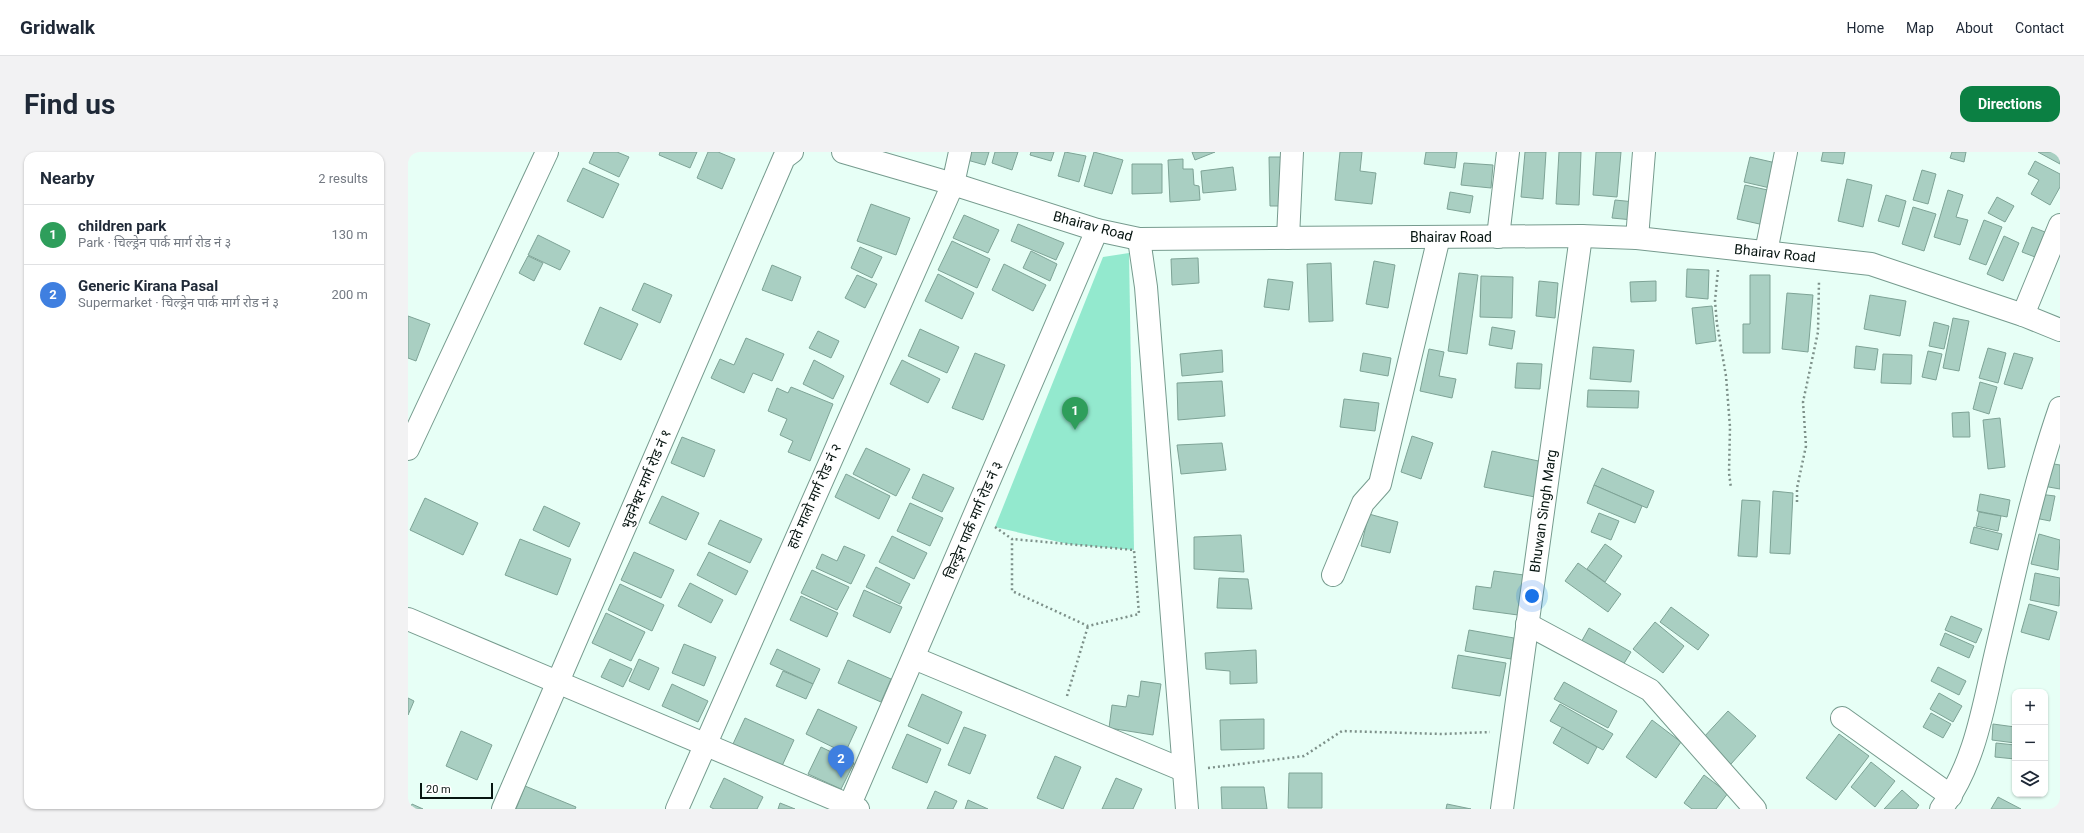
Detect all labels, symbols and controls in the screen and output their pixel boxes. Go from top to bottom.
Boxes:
text: Gridwalk [20,16,95,39]
text: Home [1846,20,1884,36]
text: Map [1906,20,1934,36]
text: About [1956,20,1993,36]
text: Contact [2015,20,2064,36]
button: Directions [1960,86,2060,122]
text: Find us [24,88,115,121]
text: Nearby [40,168,95,188]
text: 2 results [318,171,368,186]
street label: Bhairav Road [1051,208,1135,244]
text: children park [78,217,166,235]
text: 1 [49,227,57,242]
text: 130 m [331,227,368,242]
street label: Bhairav Road [1410,229,1492,245]
text: Park · चिल्ड्रेन पार्क मार्ग रोड नं ३ [78,235,231,250]
street label: Bhairav Road [1733,241,1817,265]
text: Generic Kirana Pasal [78,277,218,295]
text: 2 [49,287,57,302]
text: 200 m [331,287,368,302]
text: Supermarket · चिल्ड्रेन पार्क मार्ग रोड नं ३ [78,295,279,310]
pin: 1 [1062,397,1088,430]
street label: भुवनेश्वर मार्ग रोड नं १ [617,427,676,532]
street label: हाते मालो मार्ग रोड नं २ [783,441,844,551]
street label: Bhuwan Singh Marg [1526,448,1560,574]
street label: चिल्ड्रेन पार्क मार्ग रोड नं ३ [940,458,1006,582]
your location [1522,586,1542,606]
map controls [2012,689,2048,797]
button: + [2012,689,2048,725]
button: − [2012,725,2048,761]
pin: 2 [828,745,854,778]
button: layers [2012,761,2048,797]
scale bar [420,781,493,800]
text: 20 m [426,783,451,796]

